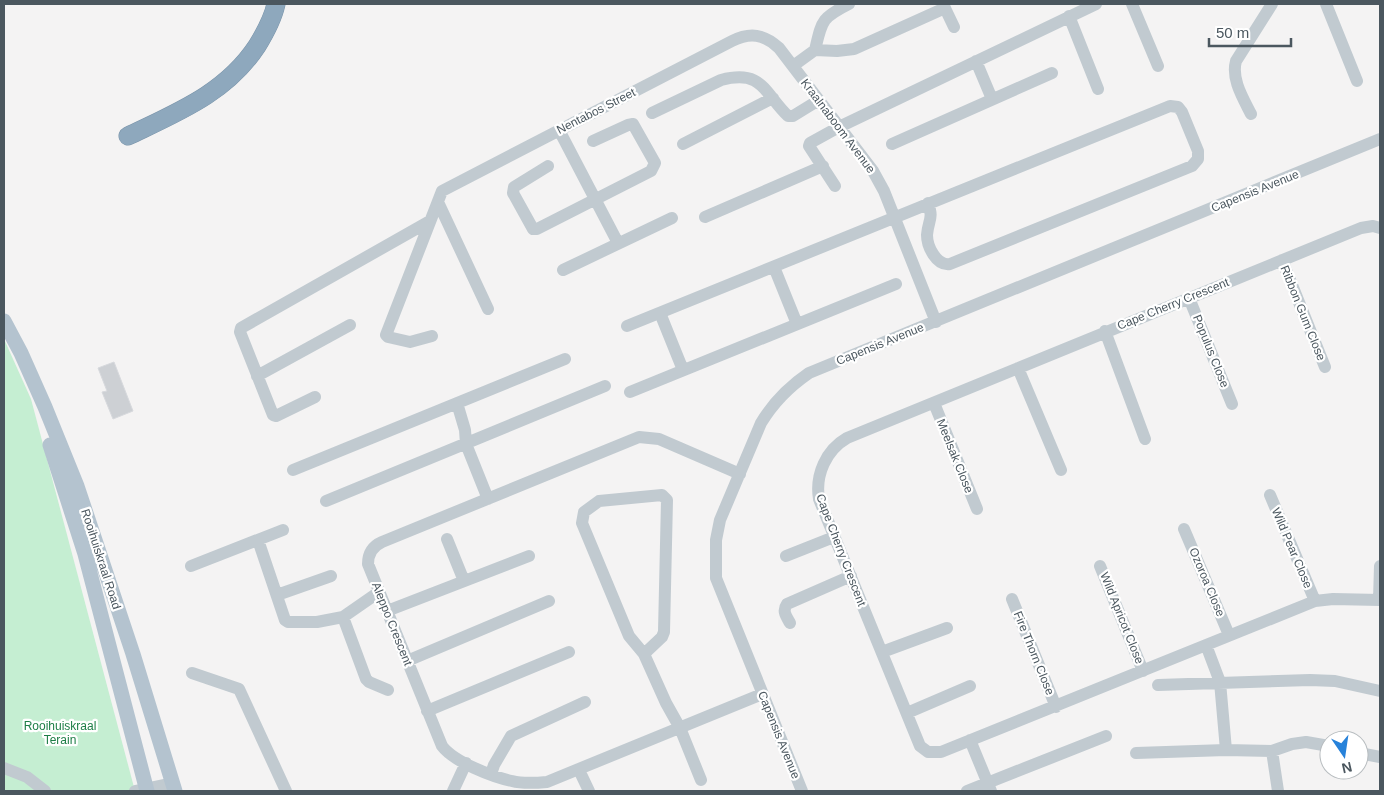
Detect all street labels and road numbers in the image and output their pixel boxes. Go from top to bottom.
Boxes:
street label: Kraalnaboom Avenue [798,76,878,176]
street label: Nentabos Street [554,85,638,137]
street label: Capensis Avenue [1209,167,1301,215]
street label: Ribbon Gum Close [1278,263,1329,363]
street label: Cape Cherry Crescent [1115,275,1232,333]
street label: Populus Close [1190,313,1232,390]
street label: Capensis Avenue [834,320,926,368]
street label: Meelsak Close [934,417,976,495]
street label: Cape Cherry Crescent [813,492,869,609]
street label: Wild Pear Close [1269,506,1315,591]
street label: Rooihuiskraal Road [78,507,124,611]
street label: Ozoroa Close [1186,545,1228,619]
street label: Wild Apricot Close [1097,570,1147,666]
street label: Aleppo Crescent [369,580,415,668]
street label: Fire Thorn Close [1011,609,1057,697]
street label: Capensis Avenue [755,689,803,781]

